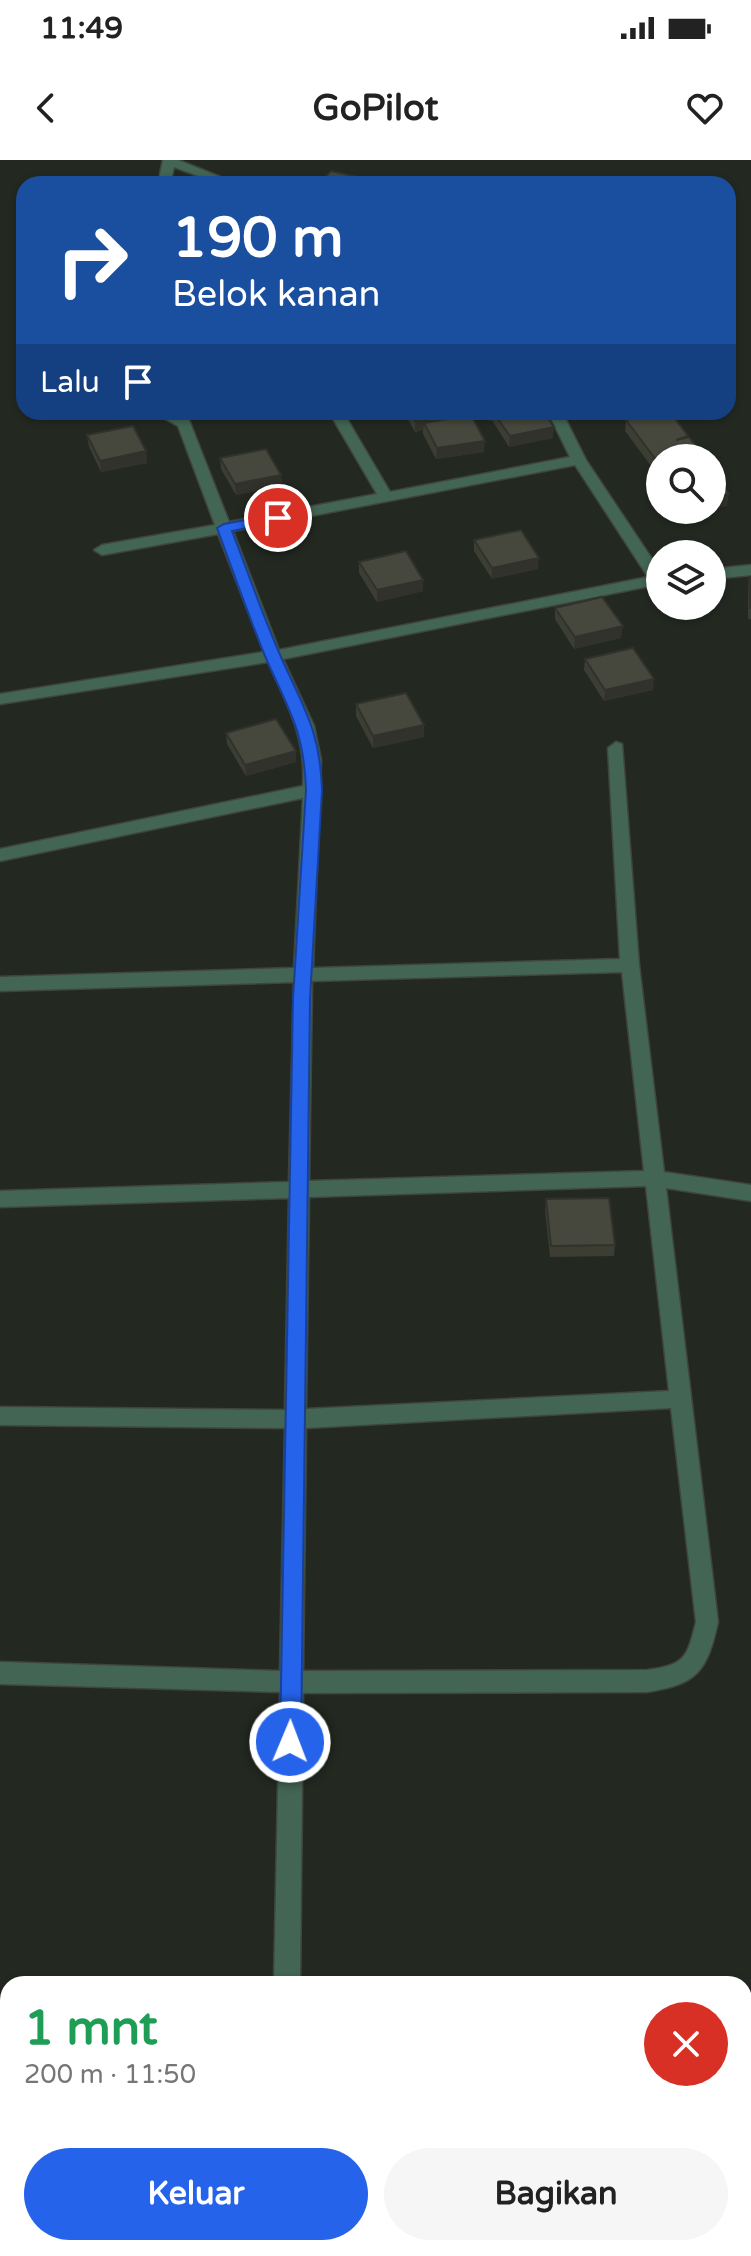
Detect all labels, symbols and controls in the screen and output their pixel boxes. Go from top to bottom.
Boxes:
text: 11:49 [40,10,123,47]
icon: back [24,86,68,130]
icon: heart [683,86,727,130]
text: GoPilot [313,87,438,130]
text: 190 m [172,205,343,272]
icon: right [40,208,144,312]
text: Belok kanan [172,273,381,316]
icon: arrive [116,360,160,404]
text: Lalu [40,364,100,401]
map controls [646,444,726,620]
button: search [646,444,726,524]
pin [244,484,312,552]
icon: arrive [256,496,300,540]
button: layers [646,540,726,620]
position arrow [248,1700,332,1784]
text: 1 mnt [24,2000,158,2058]
button: close [644,2002,728,2086]
text: 200 m · 11:50 [24,2059,196,2090]
button: Keluar [24,2148,368,2240]
button: Bagikan [384,2148,728,2240]

